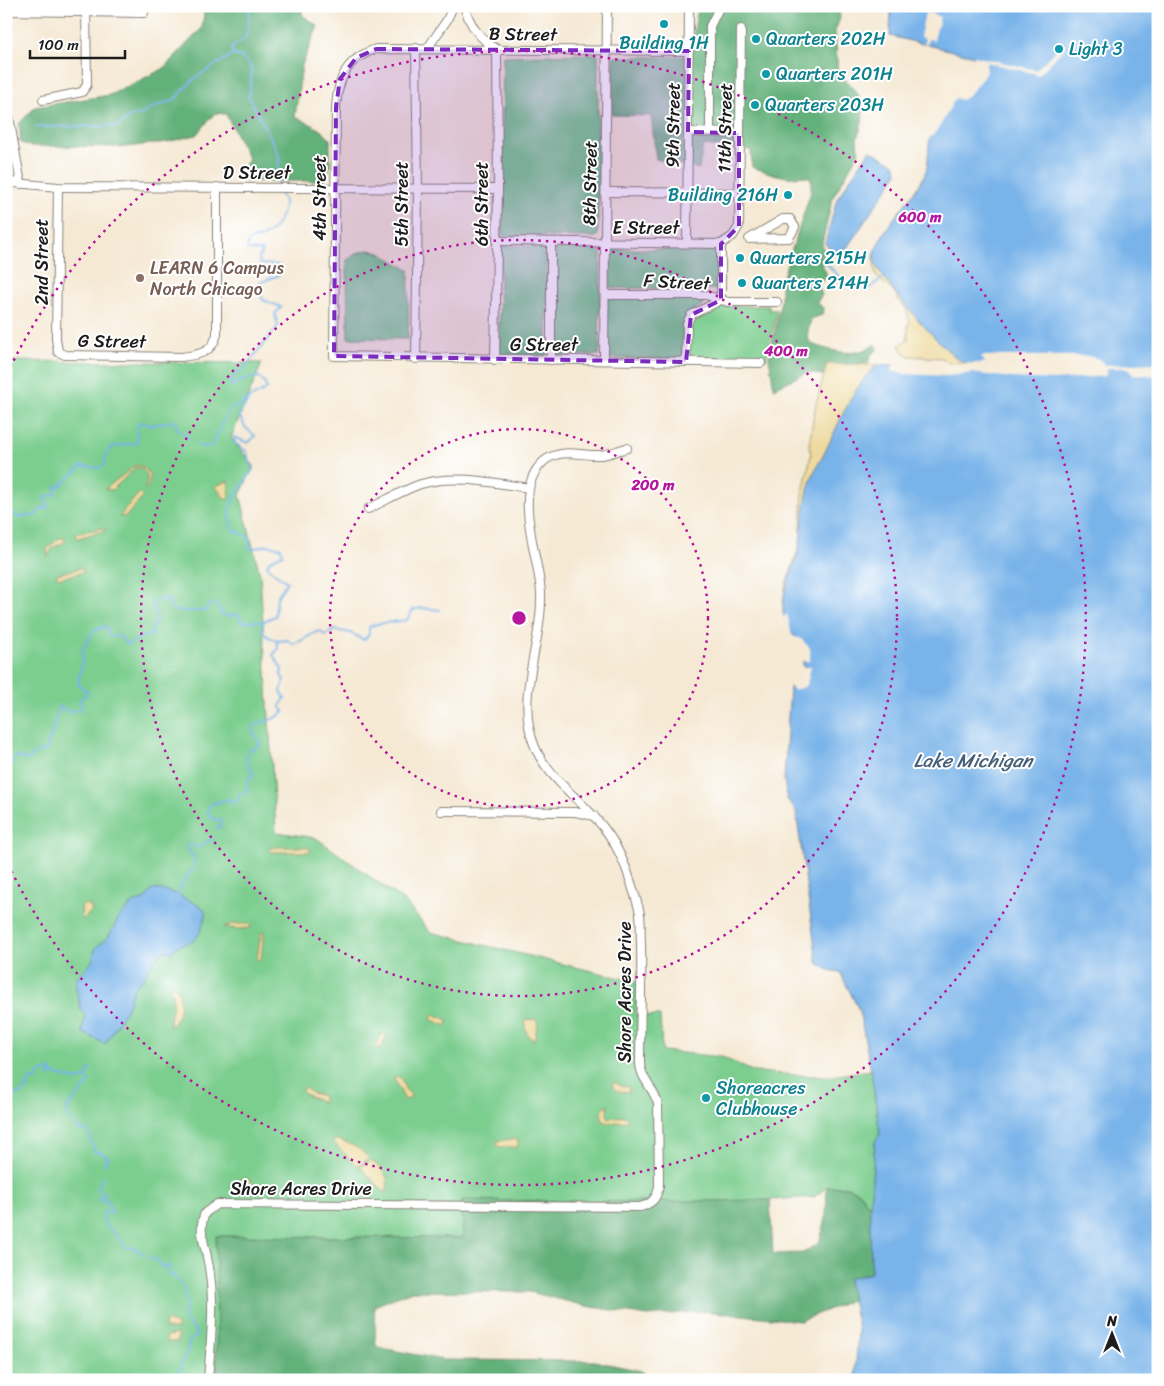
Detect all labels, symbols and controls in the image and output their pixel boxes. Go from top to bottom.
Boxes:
street label: B Street [489,17,558,51]
marker: Building 1H [658,18,670,30]
place label: Quarters 202H [766,23,886,55]
place label: Building 1H [619,27,709,59]
scale bar [30,28,125,60]
text: 100 m [38,32,79,58]
marker: Quarters 202H [750,33,762,45]
place label: Light 3 [1069,33,1123,65]
marker: Light 3 [1053,43,1065,55]
place label: Quarters 201H [776,58,893,90]
marker: Quarters 201H [760,68,772,80]
street label: 9th Street [656,82,690,168]
street label: 11th Street [708,83,742,173]
place label: Quarters 203H [765,89,884,121]
marker: Quarters 203H [749,99,761,111]
street label: 8th Street [573,140,607,226]
street label: 4th Street [304,155,336,241]
street label: D Street [223,157,292,189]
street label: 5th Street [386,161,418,247]
street label: 6th Street [466,162,498,246]
place label: Building 216H [668,179,778,211]
marker: Building 216H [782,189,794,201]
text: 600 m [898,204,942,230]
street label: E Street [613,212,680,244]
street label: 2nd Street [26,219,58,305]
place label: Quarters 215H [750,242,867,274]
place label: LEARN 6 Campus North Chicago [150,252,284,305]
marker: Quarters 215H [734,252,746,264]
street label: F Street [643,264,712,300]
place label: Quarters 214H [752,267,869,299]
marker: LEARN 6 Campus North Chicago [134,272,146,284]
marker: Quarters 214H [736,277,748,289]
street label: G Street [78,324,147,358]
street label: G Street [510,329,579,361]
text: 400 m [763,338,808,364]
text: 200 m [630,472,675,498]
centre of rings [510,609,528,627]
water label: Lake Michigan [914,744,1034,777]
street label: Shore Acres Drive [609,921,641,1063]
place label: Shoreacres Clubhouse [716,1072,806,1125]
marker: Shoreacres Clubhouse [700,1092,712,1104]
street label: Shore Acres Drive [230,1173,372,1205]
north arrow [1086,1308,1136,1358]
text: N [1106,1309,1117,1334]

